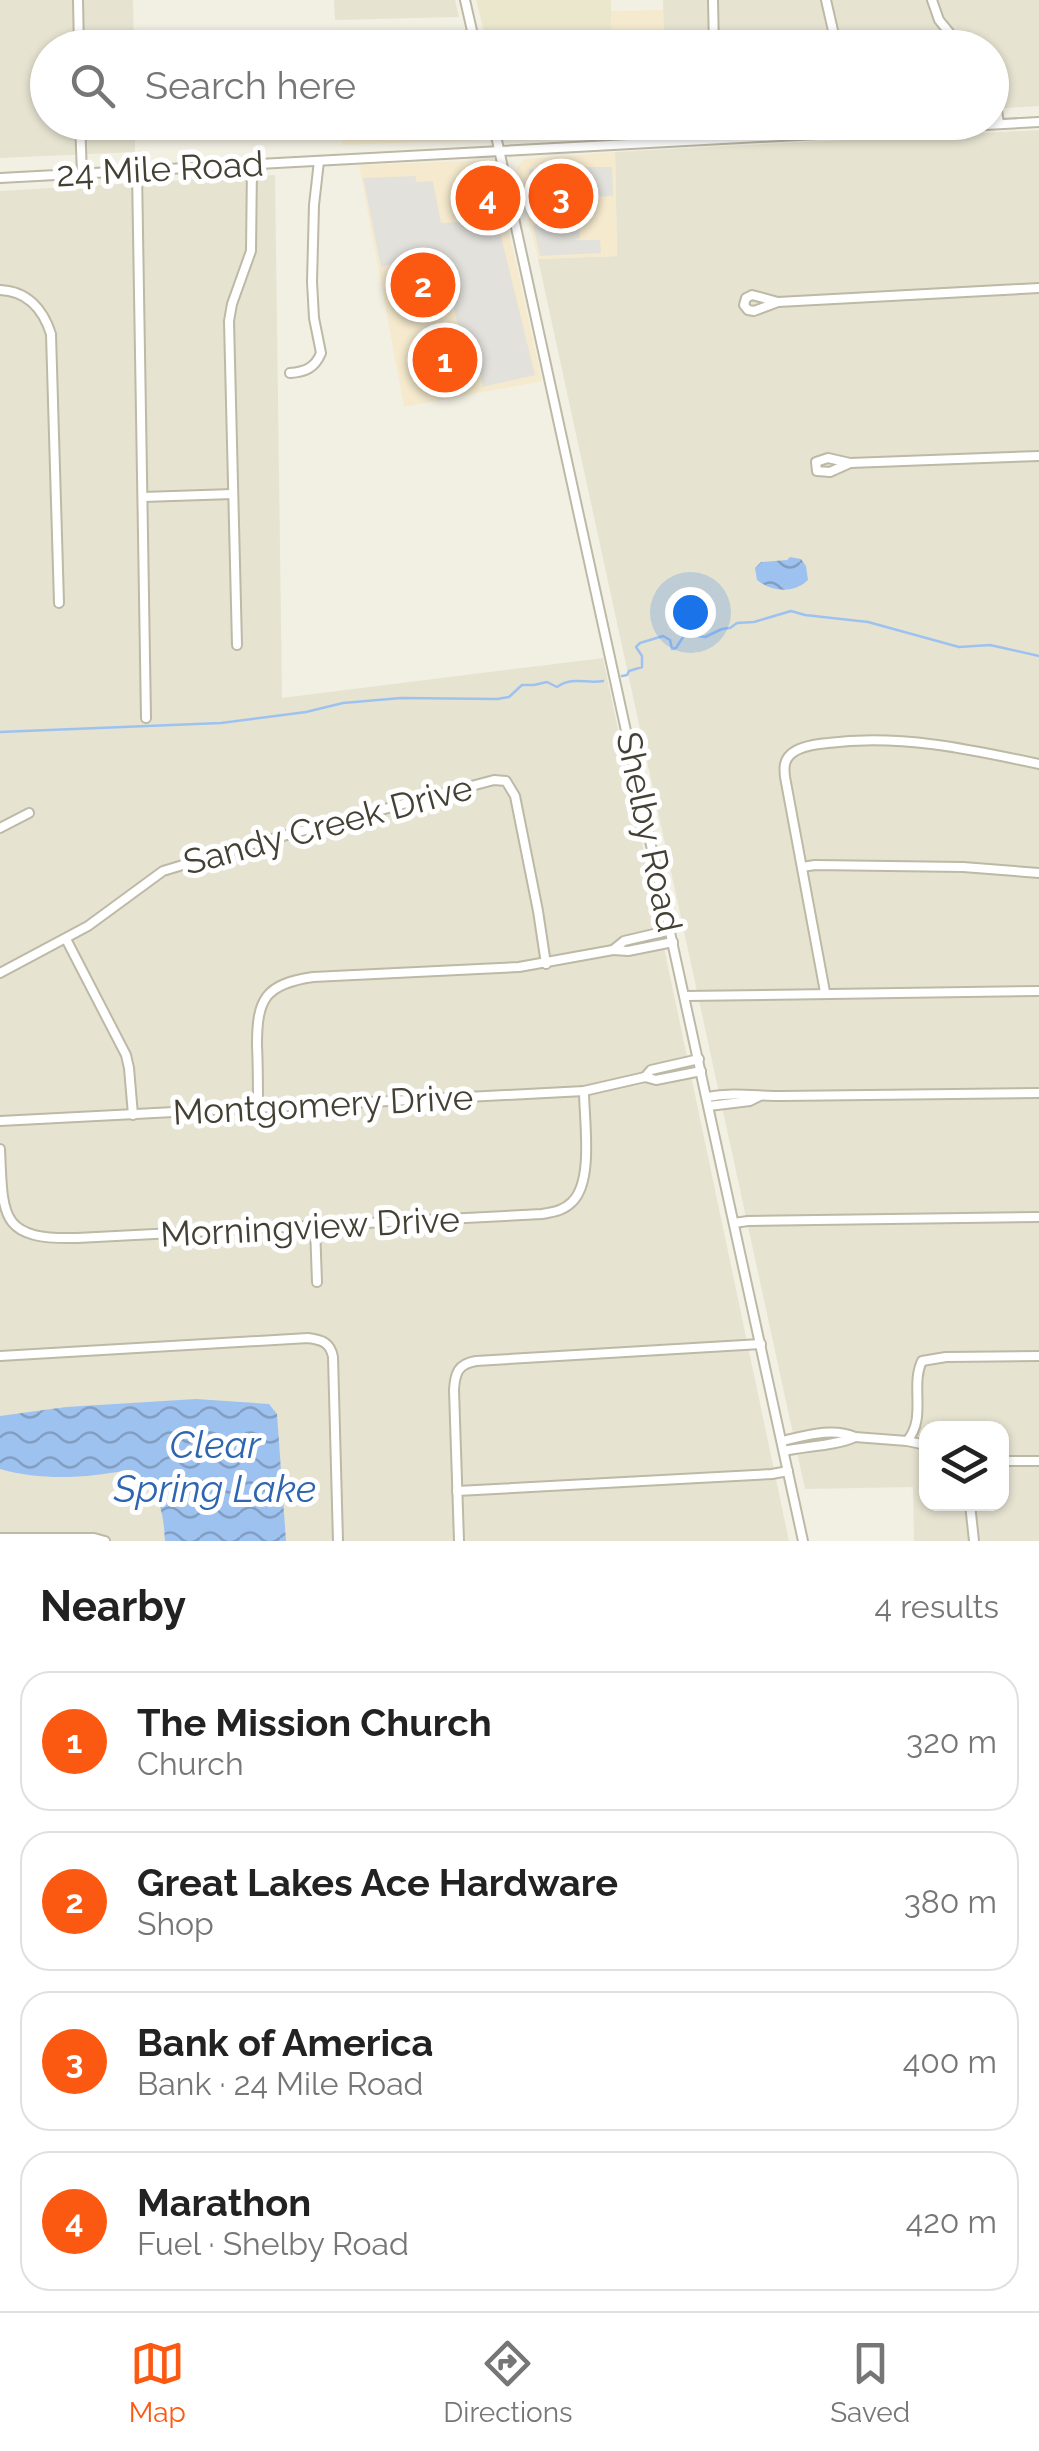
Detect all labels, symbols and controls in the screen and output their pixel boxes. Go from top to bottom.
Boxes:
search box [30,30,1009,140]
icon: search [65,58,120,113]
text: Search here [145,63,356,108]
street label: 24 Mile Road [55,143,265,194]
pin: 3 [528,158,594,234]
pin: 4 [456,160,520,236]
pin: 2 [390,248,456,322]
pin: 1 [412,322,478,398]
your location [665,587,716,638]
street label: Shelby Road [608,728,691,936]
street label: Sandy Creek Drive [179,766,477,883]
street label: Montgomery Drive [172,1076,474,1133]
street label: Morningview Drive [159,1198,461,1255]
map controls [919,1421,1009,1511]
button: layers [919,1421,1009,1511]
water label: Clear Spring Lake [113,1422,316,1511]
text: Nearby [40,1582,186,1631]
text: 4 results [875,1588,999,1625]
text: The Mission Church [137,1700,492,1745]
text: 1 [67,1723,82,1760]
text: 320 m [906,1723,997,1760]
text: Church [137,1745,244,1782]
text: Great Lakes Ace Hardware [137,1860,618,1905]
text: 2 [65,1883,84,1920]
text: 380 m [904,1883,997,1920]
text: Shop [137,1905,214,1942]
text: Bank of America [137,2020,433,2065]
text: 3 [66,2043,83,2080]
text: 400 m [903,2043,997,2080]
text: Bank · 24 Mile Road [137,2065,423,2102]
text: Marathon [137,2180,311,2225]
text: 4 [65,2203,84,2240]
text: 420 m [906,2203,997,2240]
text: Fuel · Shelby Road [137,2225,409,2262]
tab: Map [129,2336,186,2429]
tab: Directions [443,2336,573,2429]
tab: Saved [830,2336,910,2429]

